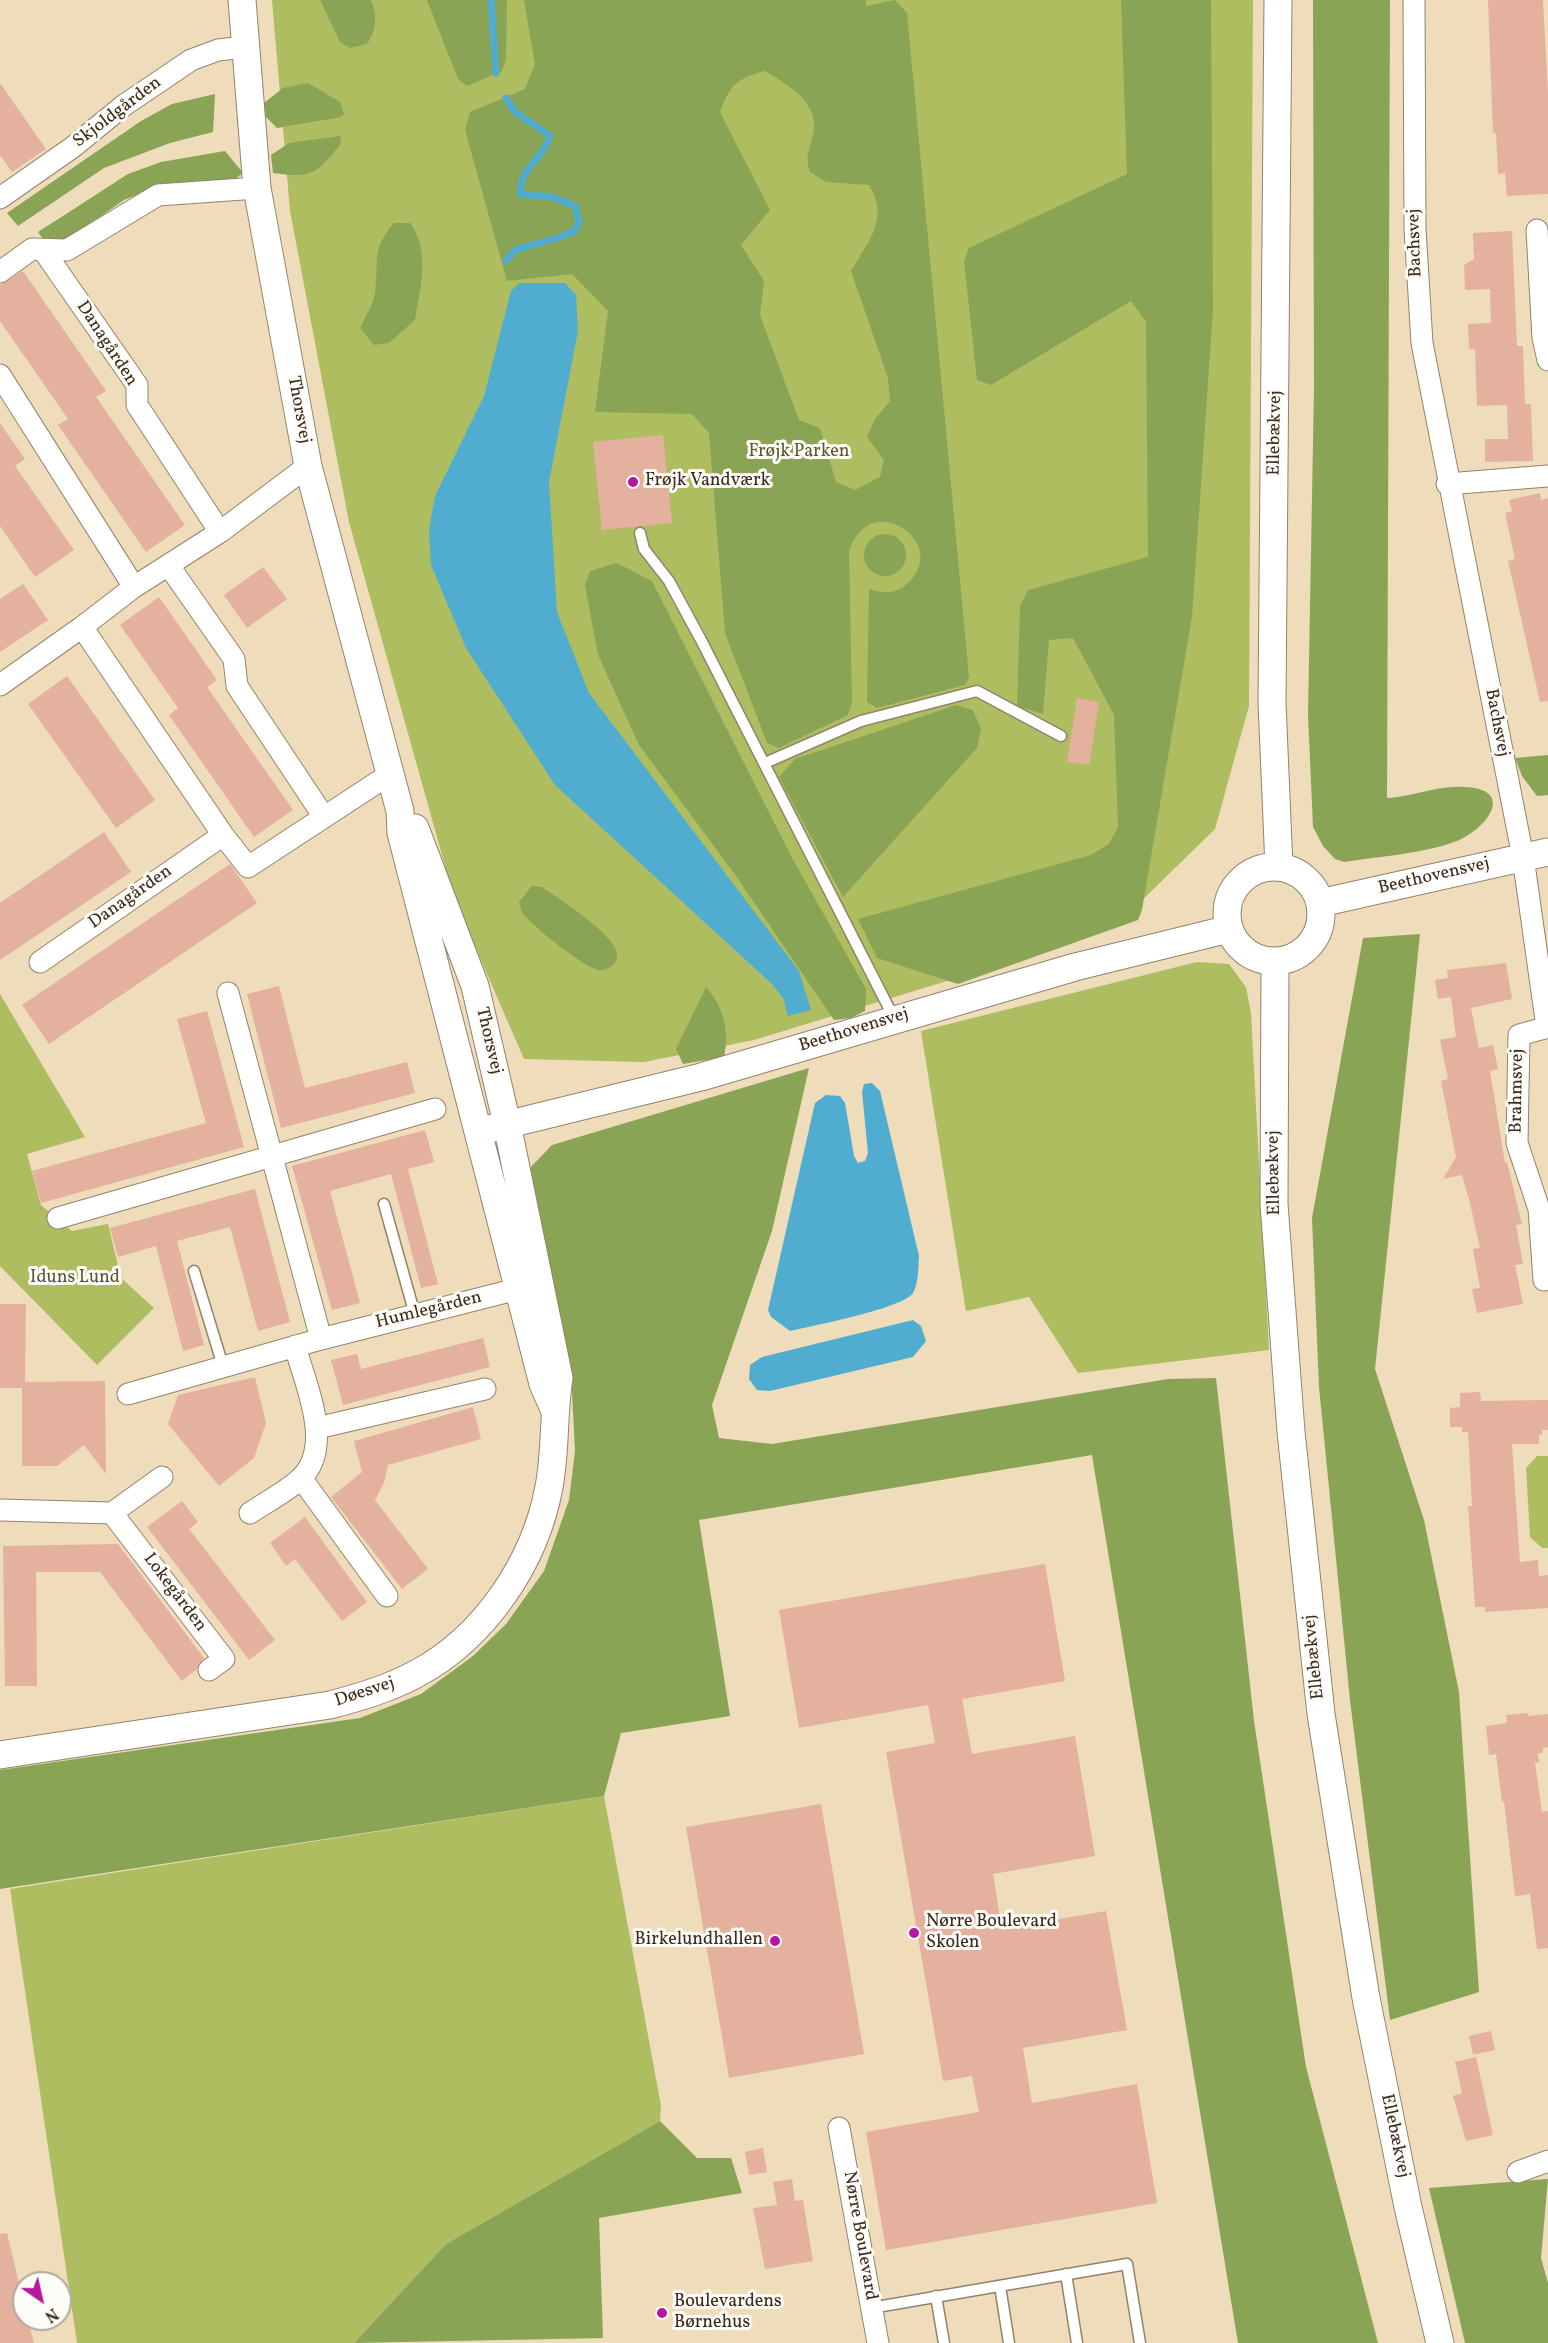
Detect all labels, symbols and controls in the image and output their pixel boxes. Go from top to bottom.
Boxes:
street label: Skjoldgården [70,73,166,153]
street label: Bachsvej [1404,208,1428,278]
street label: Danagården [71,297,141,391]
street label: Thorsvej [281,374,315,446]
street label: Ellebækvej [1264,390,1288,476]
park label: Frøjk Parken [749,442,849,464]
place label: Frøjk Vandværk [645,471,770,493]
marker: Frøjk Vandværk [626,475,640,489]
street label: Bachsvej [1479,687,1513,759]
street label: Beethovensvej [1376,854,1492,900]
street label: Danagården [85,861,177,935]
street label: Beethovensvej [797,1004,911,1058]
street label: Thorsvej [470,1005,506,1077]
street label: Brahmsvej [1506,1048,1530,1134]
street label: Ellebækvej [1263,1130,1287,1216]
park label: Iduns Lund [30,1268,120,1290]
street label: Humlegården [374,1287,484,1335]
street label: Lokegården [137,1549,211,1637]
street label: Ellebækvej [1300,1613,1330,1701]
street label: Døesvej [332,1673,398,1713]
place label: Nørre Boulevard Skolen [926,1912,1057,1954]
marker: Nørre Boulevard Skolen [907,1926,921,1940]
place label: Birkelundhallen [635,1930,763,1952]
marker: Birkelundhallen [768,1934,782,1948]
street label: Ellebækvej [1375,2092,1413,2180]
street label: Nørre Boulevard [837,2170,881,2302]
north arrow [12,2271,72,2331]
place label: Boulevardens Børnehus [674,2292,782,2334]
text: N [40,2302,62,2327]
marker: Boulevardens Børnehus [655,2306,669,2320]

